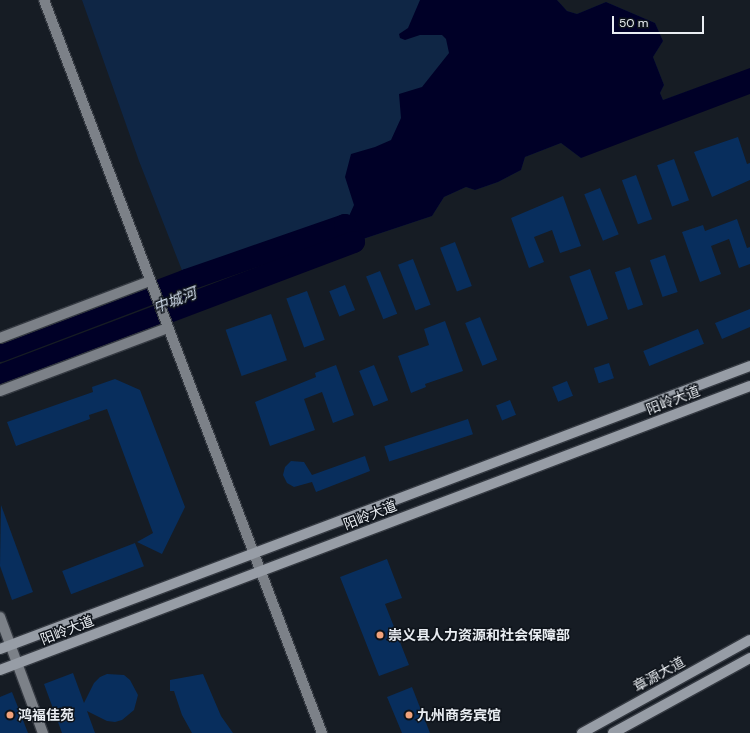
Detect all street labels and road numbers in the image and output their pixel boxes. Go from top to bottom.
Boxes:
street label: 阳岭大道 [644,382,702,418]
street label: 阳岭大道 [341,497,399,533]
street label: 阳岭大道 [38,612,96,648]
street label: 章源大道 [630,653,688,695]

